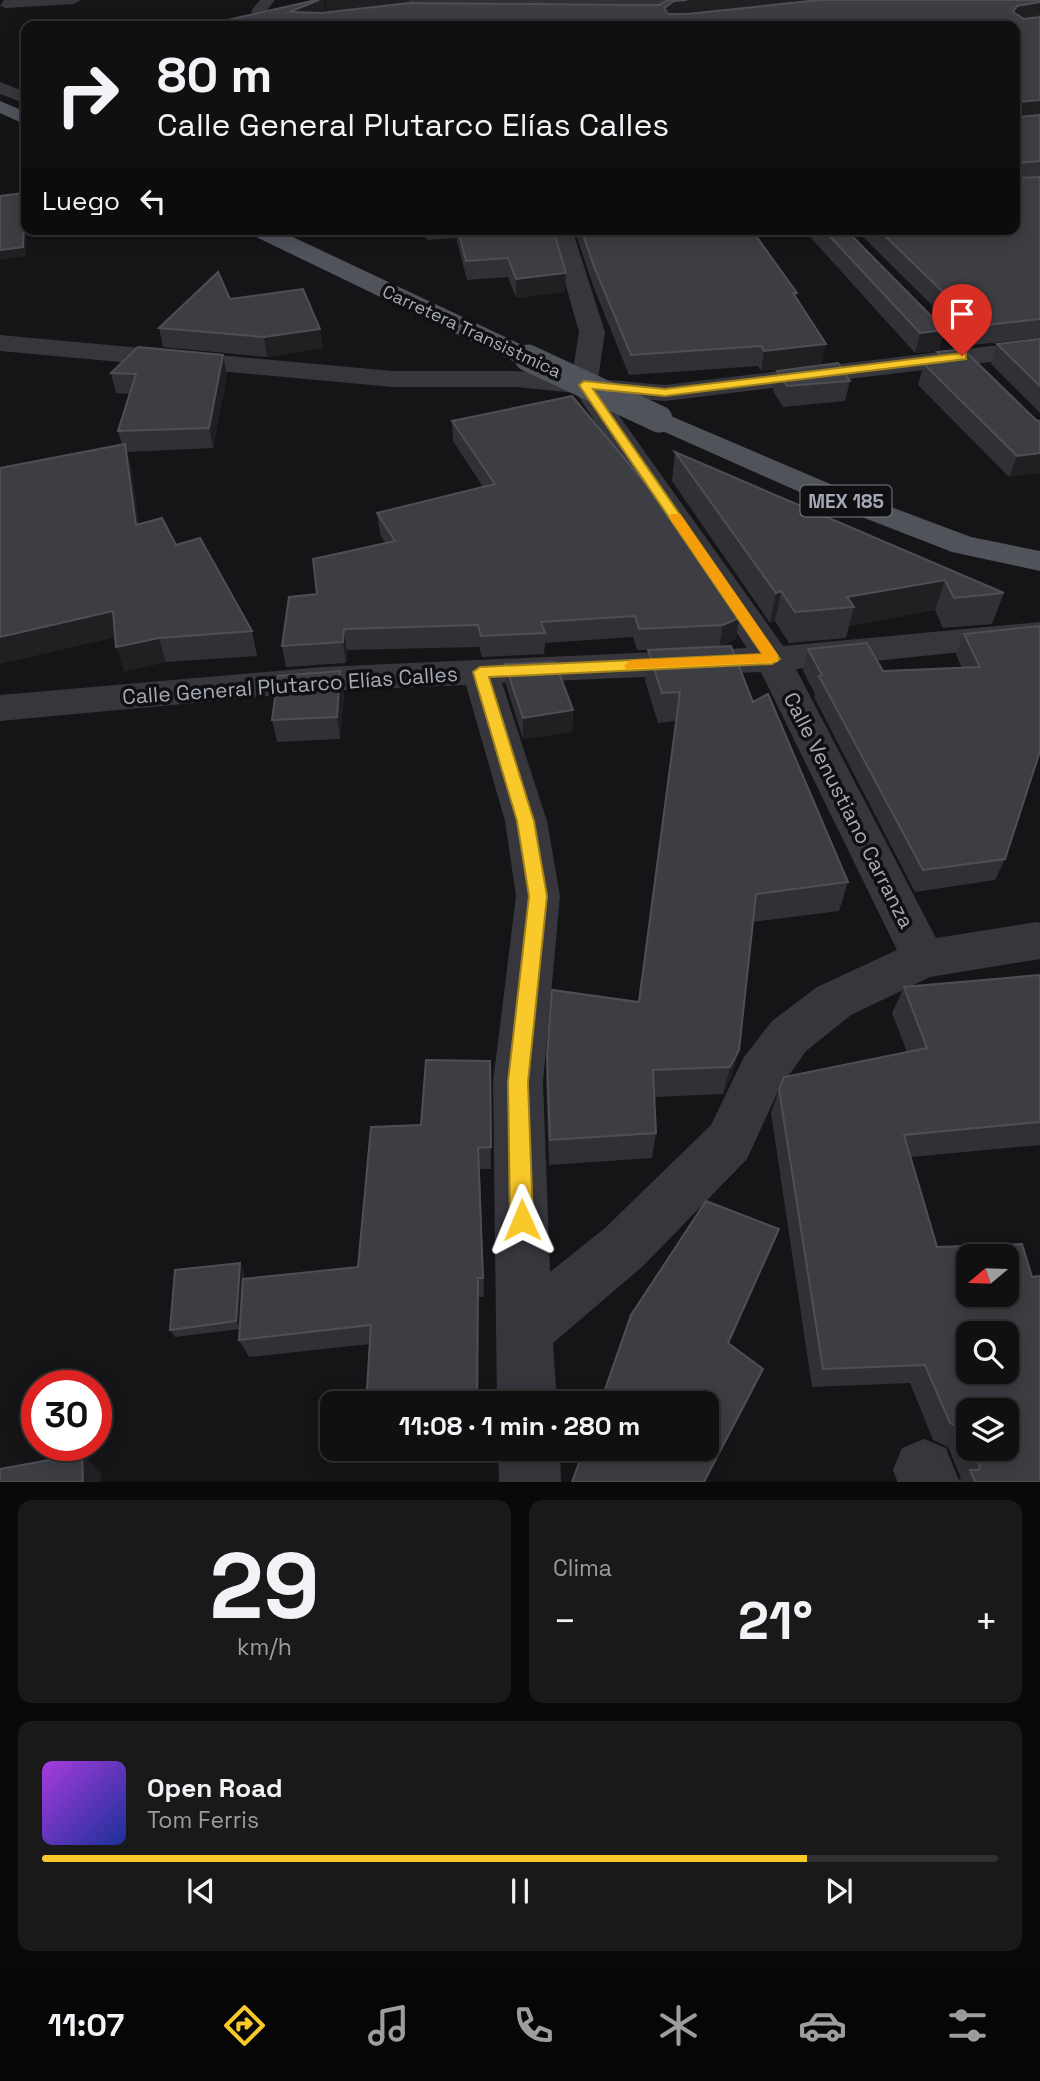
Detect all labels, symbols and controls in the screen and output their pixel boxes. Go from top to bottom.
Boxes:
text: 80 m [157,44,272,106]
icon: right [42,49,133,140]
text: Calle General Plutarco Elías Calles [157,105,669,145]
icon: left [134,182,172,220]
text: Luego [42,184,120,218]
street label: Carretera Transistmica [379,279,565,383]
pin [932,284,992,356]
icon: arrive [943,295,981,333]
road number: MEX 185 [800,486,892,516]
street label: Calle General Plutarco Elías Calles [121,660,459,710]
street label: Calle Venustiano Carranza [778,687,920,933]
position arrow [485,1183,559,1257]
north arrow [956,1244,1018,1307]
map controls [956,1244,1019,1461]
button: search [956,1321,1019,1384]
speed limit sign: 30 [21,1370,112,1461]
button: layers [956,1398,1019,1461]
text: 11:08 · 1 min · 280 m [399,1409,640,1443]
text: 29 [210,1528,319,1645]
text: Clima [553,1553,612,1583]
text: 21° [738,1588,813,1654]
text: − [553,1597,577,1645]
text: + [974,1597,998,1645]
text: km/h [237,1632,292,1662]
text: Open Road [147,1771,283,1805]
text: Tom Ferris [147,1805,259,1835]
icon: previous [182,1872,220,1910]
icon: pause [501,1872,539,1910]
icon: next [820,1872,858,1910]
icon: directions [220,2001,269,2050]
icon: music [364,2001,413,2050]
icon: phone [509,2001,558,2050]
icon: climate [654,2001,703,2050]
icon: car [798,2001,847,2050]
icon: filters [943,2001,992,2050]
text: 11:07 [48,2005,124,2045]

